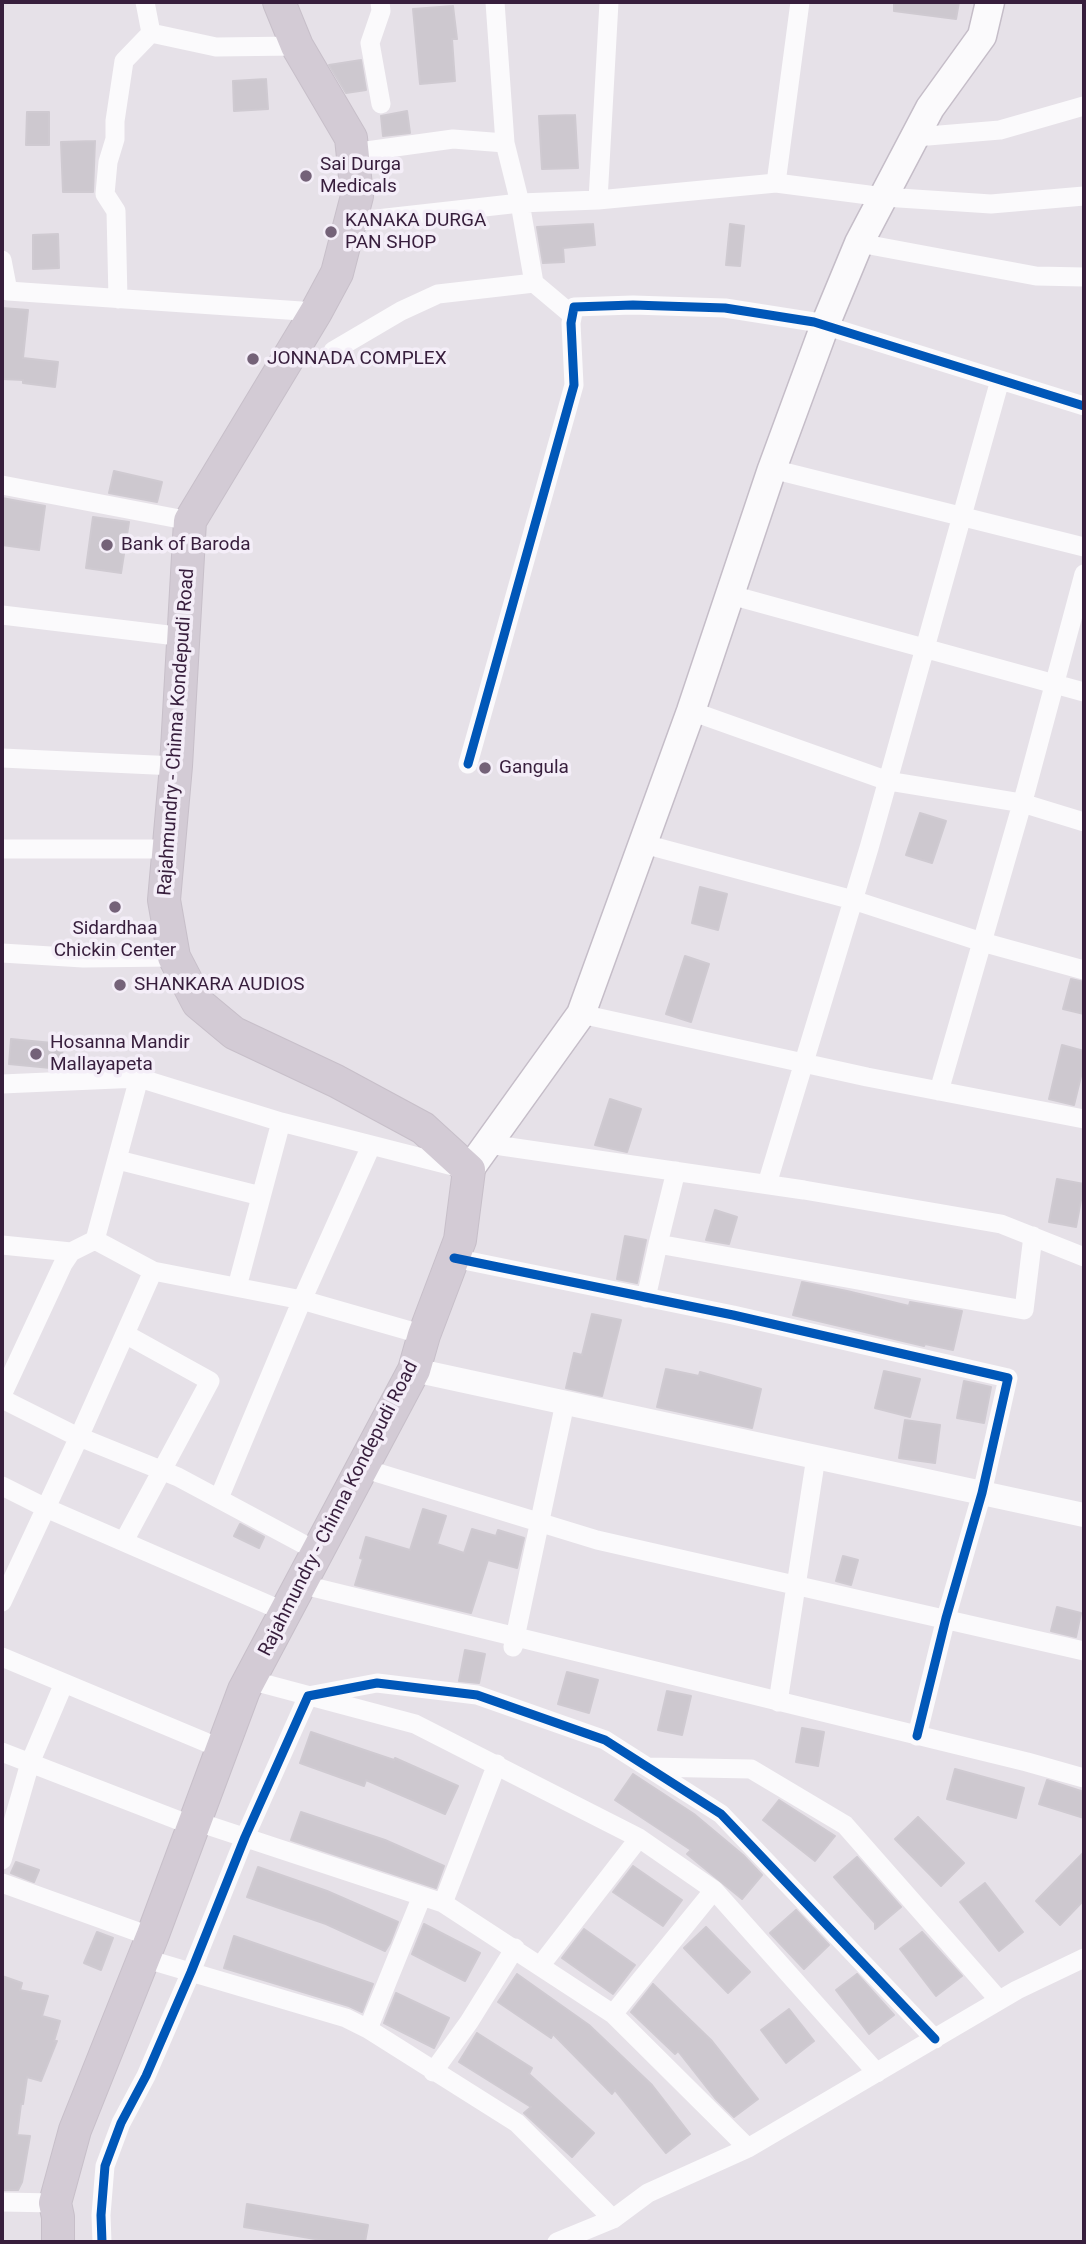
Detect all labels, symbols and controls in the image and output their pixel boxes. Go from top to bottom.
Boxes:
place label: Sai Durga Medicals [320,154,401,198]
marker: Sai Durga Medicals [298,168,314,184]
place label: KANAKA DURGA PAN SHOP [345,210,486,254]
marker: KANAKA DURGA PAN SHOP [323,224,339,240]
place label: JONNADA COMPLEX [267,348,447,370]
marker: JONNADA COMPLEX [245,351,261,367]
place label: Bank of Baroda [121,534,250,556]
marker: Bank of Baroda [99,537,115,553]
street label: Rajahmundry - Chinna Kondepudi Road [154,568,200,896]
place label: Gangula [499,757,569,779]
marker: Gangula [477,760,493,776]
marker: Sidardhaa Chickin Center [107,899,123,915]
place label: Sidardhaa Chickin Center [54,918,176,962]
place label: SHANKARA AUDIOS [134,974,305,996]
marker: SHANKARA AUDIOS [112,977,128,993]
place label: Hosanna Mandir Mallayapeta [50,1032,190,1076]
marker: Hosanna Mandir Mallayapeta [28,1046,44,1062]
street label: Rajahmundry - Chinna Kondepudi Road [254,1358,424,1660]

